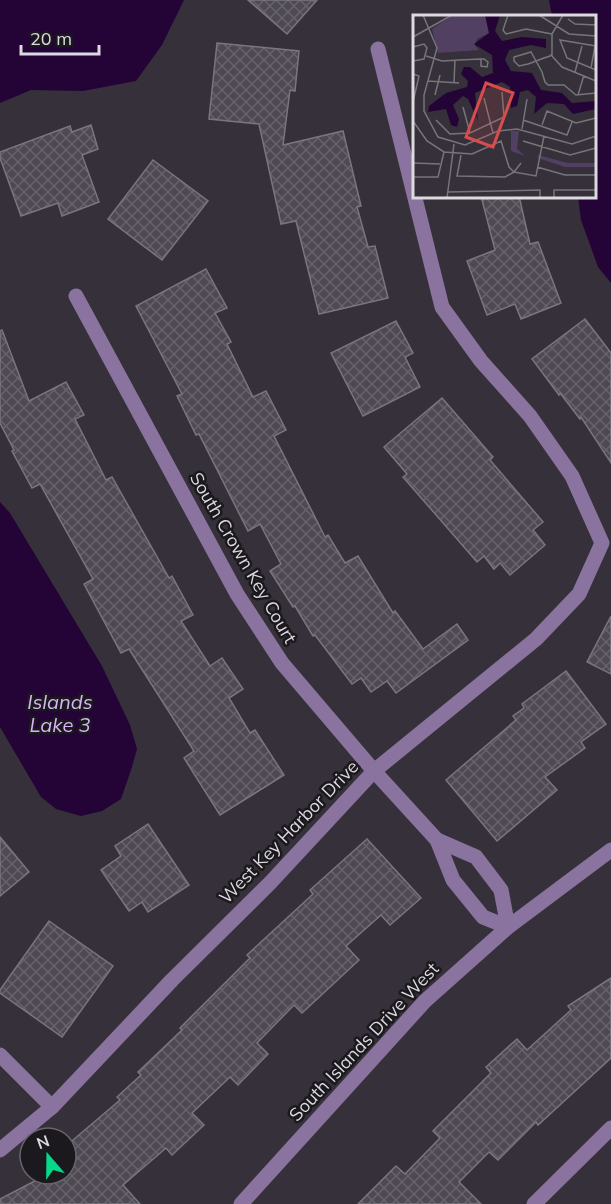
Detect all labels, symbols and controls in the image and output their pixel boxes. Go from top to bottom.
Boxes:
inset map [413,15,596,198]
scale bar [21,18,99,56]
text: 20 m [30,27,72,50]
street label: South Crown Key Court [185,468,302,647]
water label: Islands Lake 3 [27,689,93,737]
street label: West Key Harbor Drive [214,755,363,908]
street label: South Islands Drive West [284,957,443,1126]
north arrow [18,1126,78,1186]
text: N [34,1130,52,1153]

